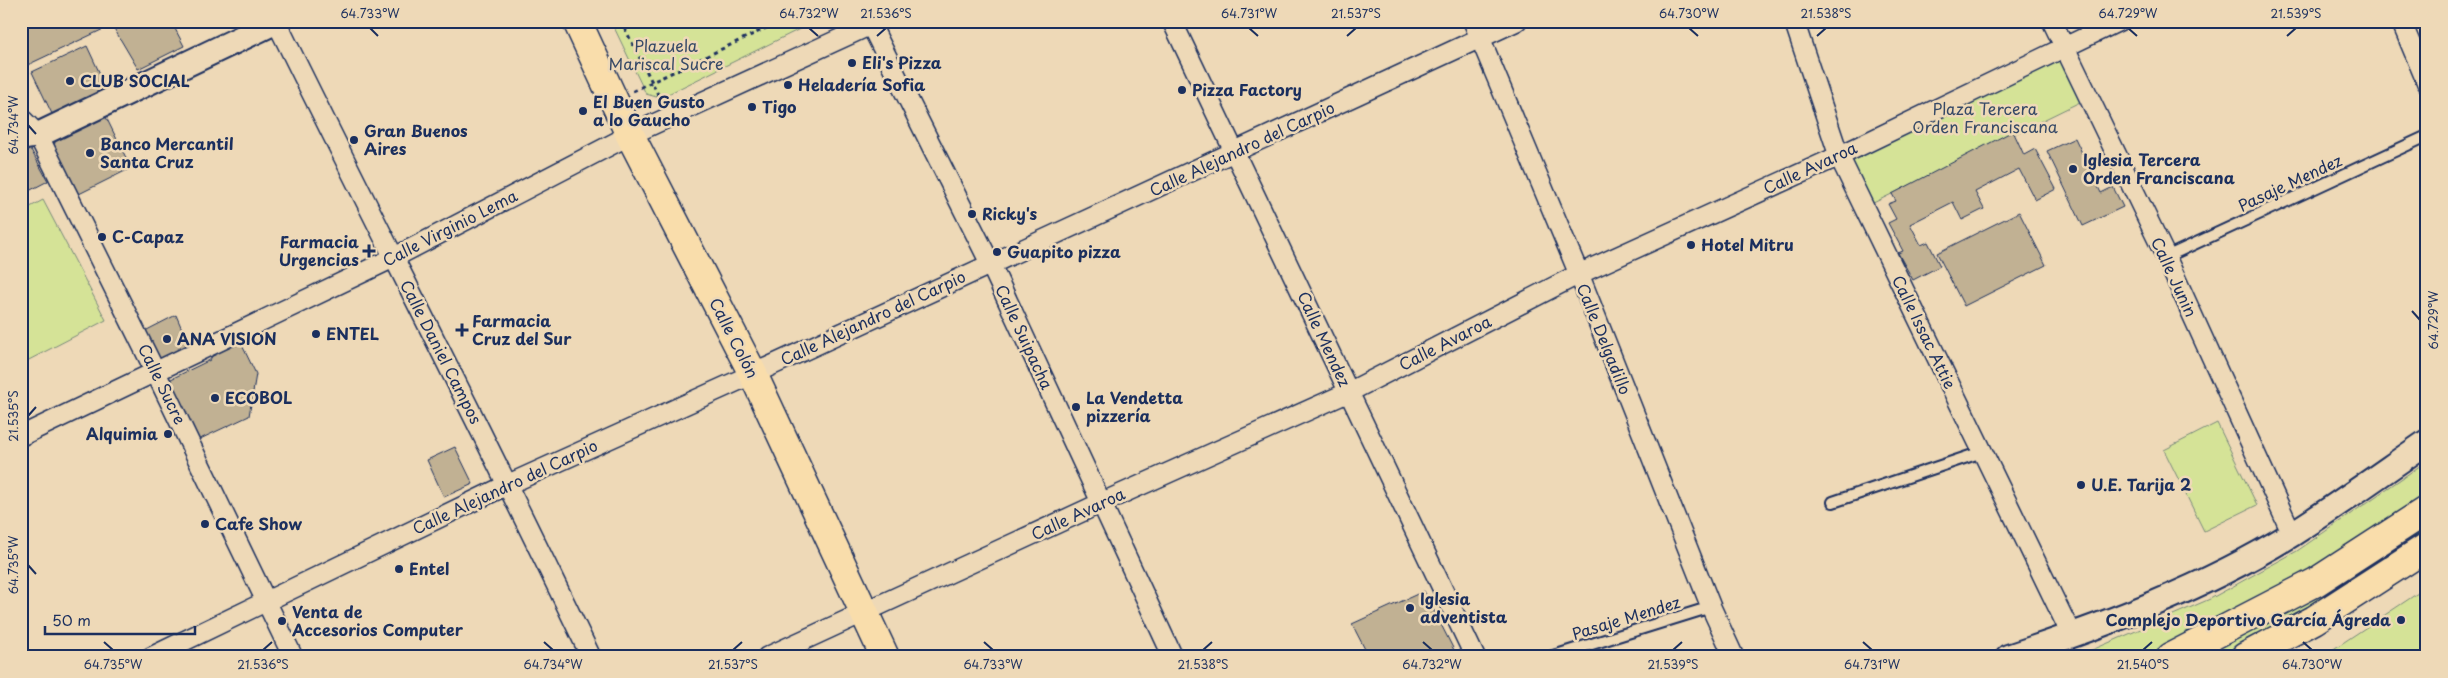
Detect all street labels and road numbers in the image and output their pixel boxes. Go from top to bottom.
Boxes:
street label: Calle Alejandro del Carpio [1145,94,1338,202]
street label: Calle Avaroa [1759,135,1860,199]
street label: Pasaje Mendez [2234,147,2346,217]
street label: Calle Virginio Lema [378,183,521,271]
street label: Calle Junin [2146,233,2204,320]
street label: Calle Alejandro del Carpio [776,263,969,371]
street label: Calle Issac Attie [1887,271,1963,393]
street label: Calle Daniel Campos [395,275,489,428]
street label: Calle Delgadillo [1572,279,1638,398]
street label: Calle Suipacha [990,280,1060,393]
street label: Calle Mendez [1292,287,1358,391]
street label: Calle Colón [704,293,765,382]
street label: Calle Avaroa [1394,308,1495,376]
street label: Calle Sucre [133,339,193,428]
street label: Calle Alejandro del Carpio [408,432,601,540]
street label: Calle Avaroa [1027,481,1128,545]
street label: Pasaje Mendez [1569,589,1683,645]

